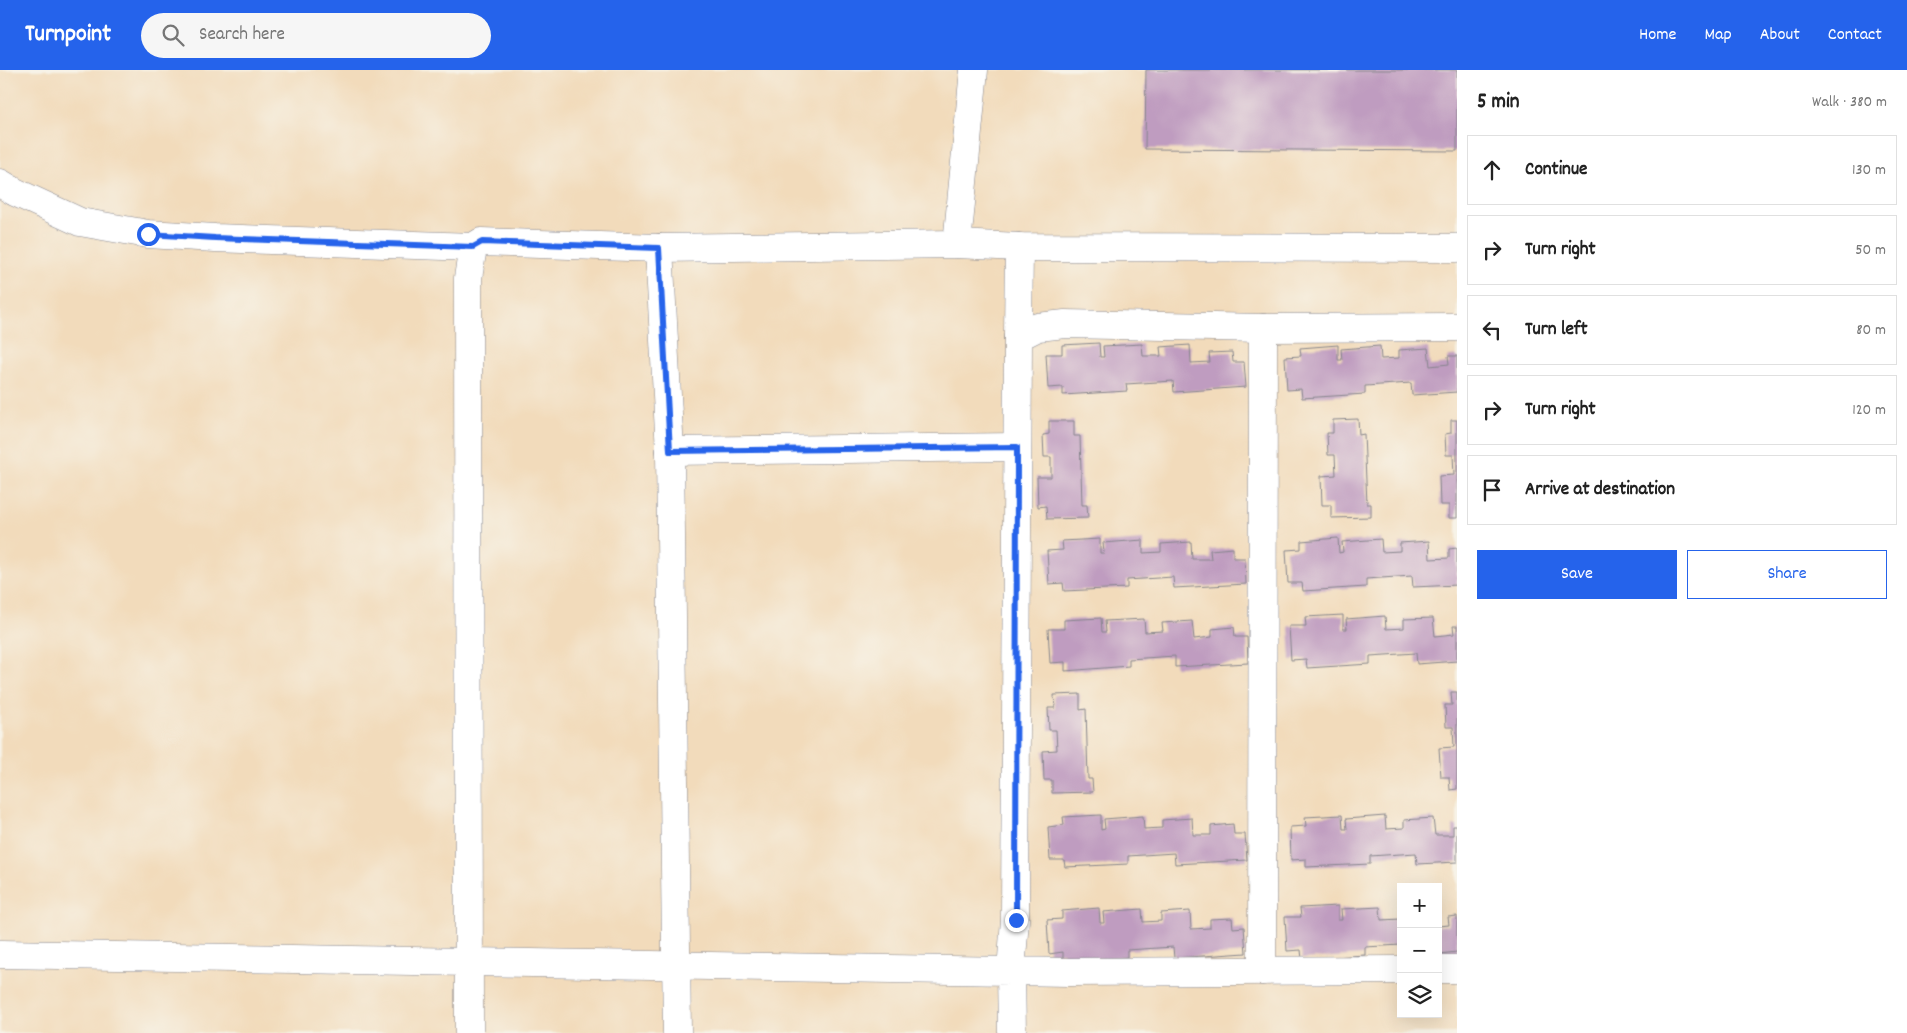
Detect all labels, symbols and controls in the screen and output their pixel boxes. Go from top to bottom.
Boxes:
search box [141,13,491,58]
text: Turnpoint [25,18,111,52]
icon: search [159,21,187,49]
text: Search here [199,22,285,49]
text: Home [1639,23,1676,48]
text: Map [1704,23,1732,48]
text: About [1760,23,1800,48]
text: Contact [1828,23,1882,48]
text: 5 min [1477,88,1520,118]
text: Walk · 380 m [1812,91,1887,114]
icon: ahead [1478,156,1506,184]
text: Continue [1525,157,1587,184]
text: 130 m [1852,159,1886,182]
route start [137,223,160,246]
icon: right [1478,236,1506,264]
text: Turn right [1525,237,1596,264]
text: 50 m [1855,239,1886,262]
icon: left [1478,316,1506,344]
text: Turn left [1525,317,1588,344]
text: 80 m [1856,319,1886,342]
icon: right [1478,396,1506,424]
text: Turn right [1525,397,1596,424]
text: 120 m [1852,399,1886,422]
icon: arrive [1478,476,1506,504]
text: Arrive at destination [1525,477,1675,504]
button: Save [1477,550,1677,599]
button: Share [1687,550,1887,599]
map controls [1397,883,1442,1018]
button: + [1397,883,1442,928]
route end [1005,909,1028,932]
button: − [1397,928,1442,973]
button: layers [1397,973,1442,1018]

